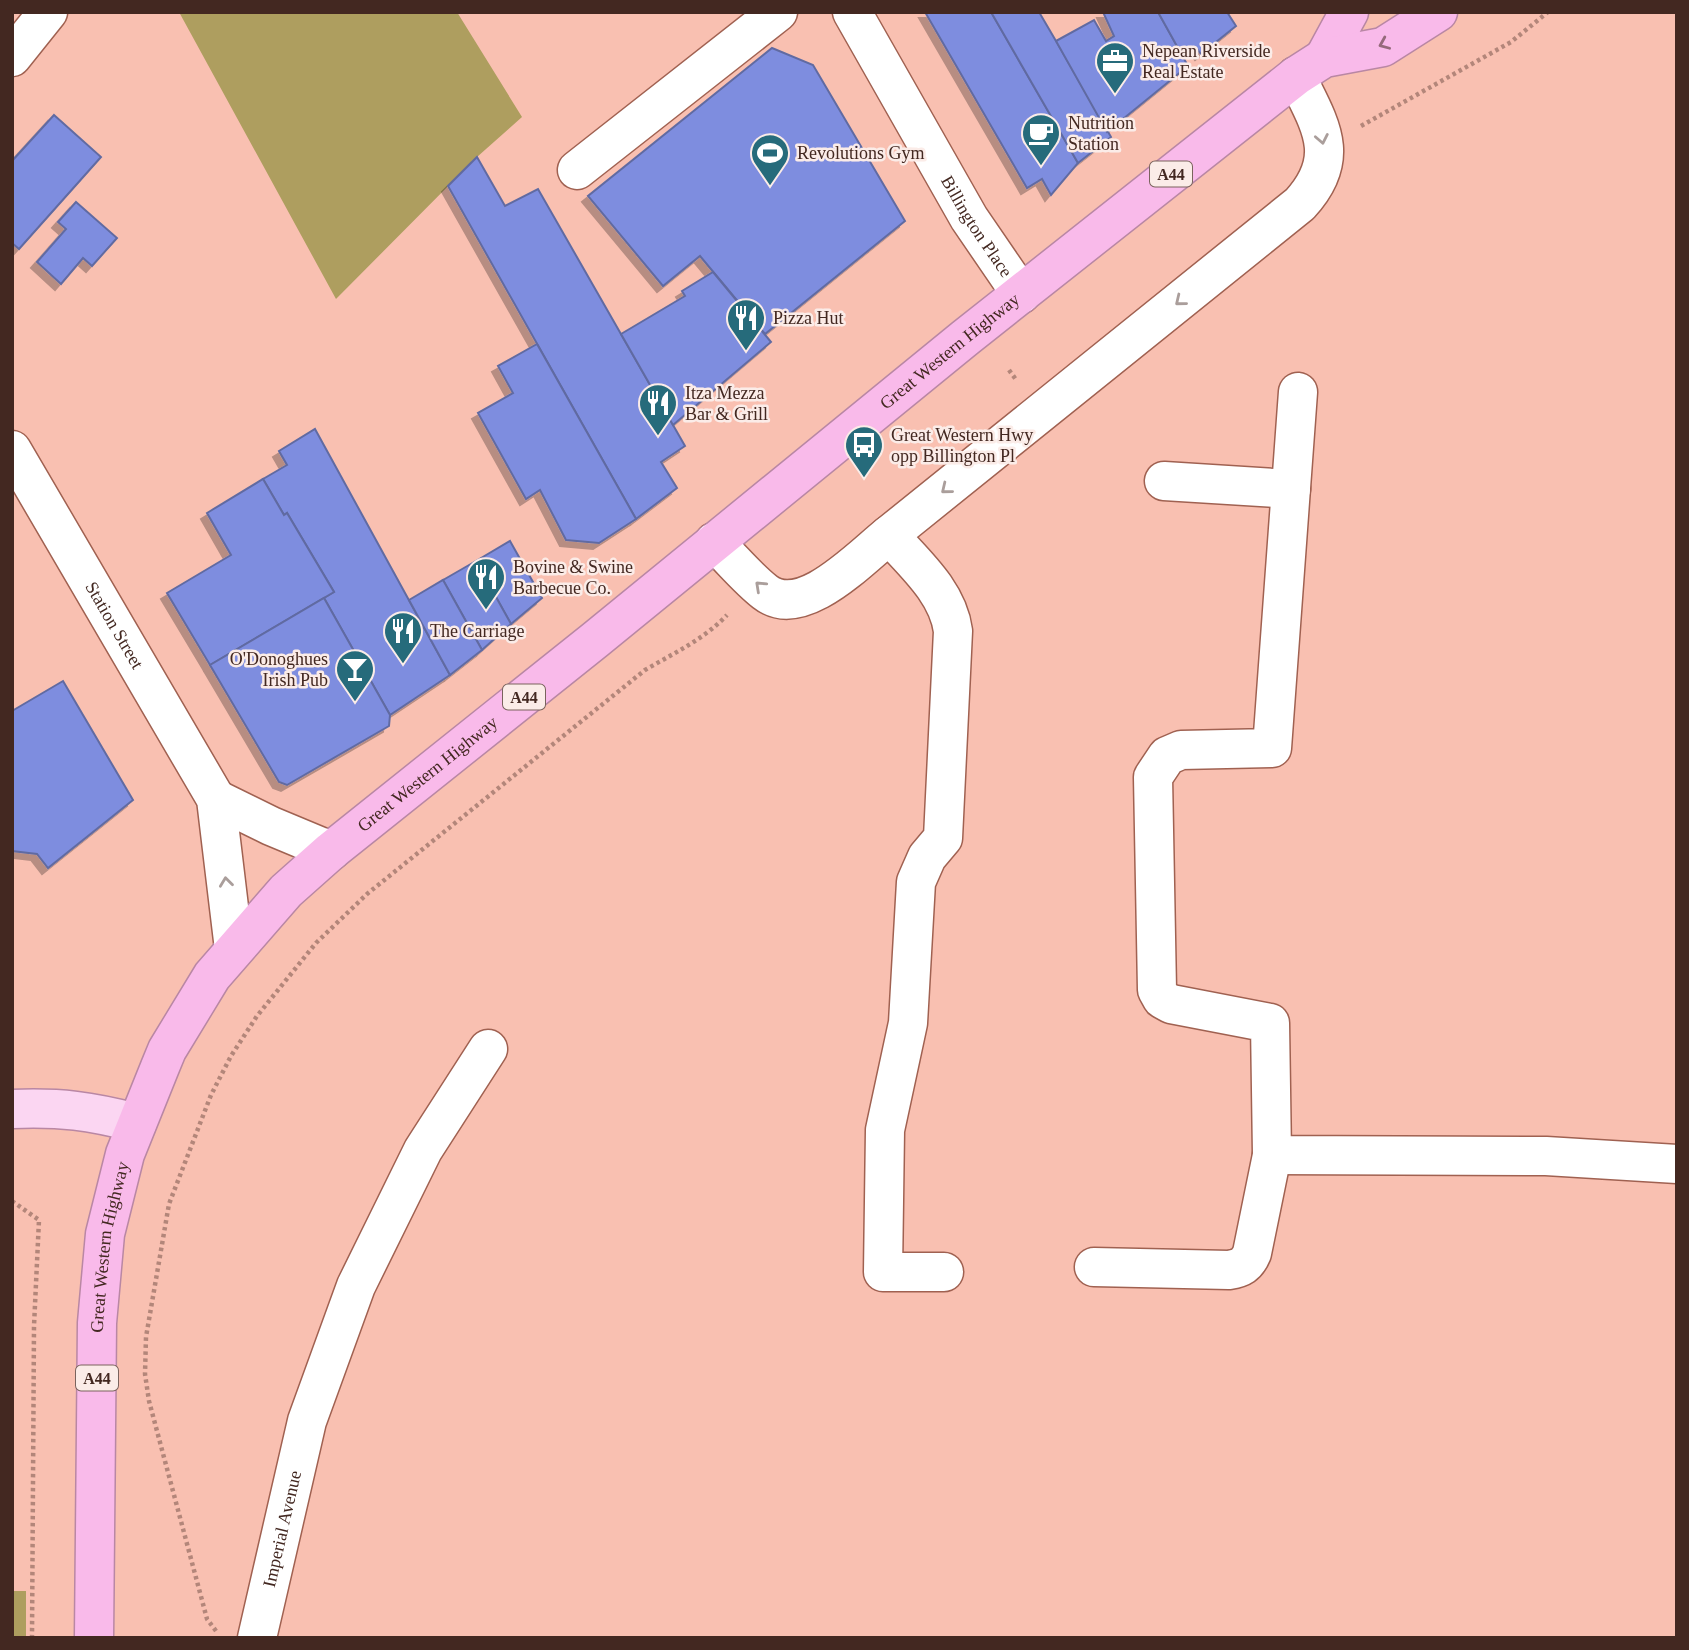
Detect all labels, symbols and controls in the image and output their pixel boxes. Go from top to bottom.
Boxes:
one-way arrow [1379,35,1391,49]
office icon: Nepean Riverside Real Estate [1094,40,1136,95]
place label: Nepean Riverside Real Estate [1142,41,1270,82]
cafe icon: Nutrition Station [1020,112,1062,167]
place label: Nutrition Station [1068,113,1134,154]
sports icon: Revolutions Gym [749,132,791,187]
one-way arrow [1314,133,1329,145]
place label: Revolutions Gym [797,143,925,163]
road number: A44 [1150,162,1192,186]
street label: Billington Place [937,172,1016,281]
street label: Great Western Highway [876,289,1023,413]
one-way arrow [1176,293,1189,305]
restaurant icon: Pizza Hut [725,297,767,352]
place label: Pizza Hut [773,308,843,328]
restaurant icon: Itza Mezza Bar & Grill [637,382,679,437]
place label: Itza Mezza Bar & Grill [685,383,768,424]
bus stop icon: Great Western Hwy opp Billington Pl [843,424,885,479]
place label: Great Western Hwy opp Billington Pl [891,425,1033,466]
one-way arrow [941,481,953,494]
restaurant icon: Bovine & Swine Barbecue Co. [465,556,507,611]
place label: Bovine & Swine Barbecue Co. [513,557,633,598]
street label: Station Street [81,578,148,672]
one-way arrow [755,582,768,595]
restaurant icon: The Carriage [382,610,424,665]
place label: The Carriage [430,621,524,641]
bar icon: O'Donoghues Irish Pub [334,648,376,703]
place label: O'Donoghues Irish Pub [230,649,328,690]
road number: A44 [503,684,545,710]
street label: Great Western Highway [354,712,501,836]
one-way arrow [218,876,233,888]
street label: Great Western Highway [87,1160,133,1333]
road number: A44 [76,1366,118,1390]
street label: Imperial Avenue [259,1469,305,1589]

